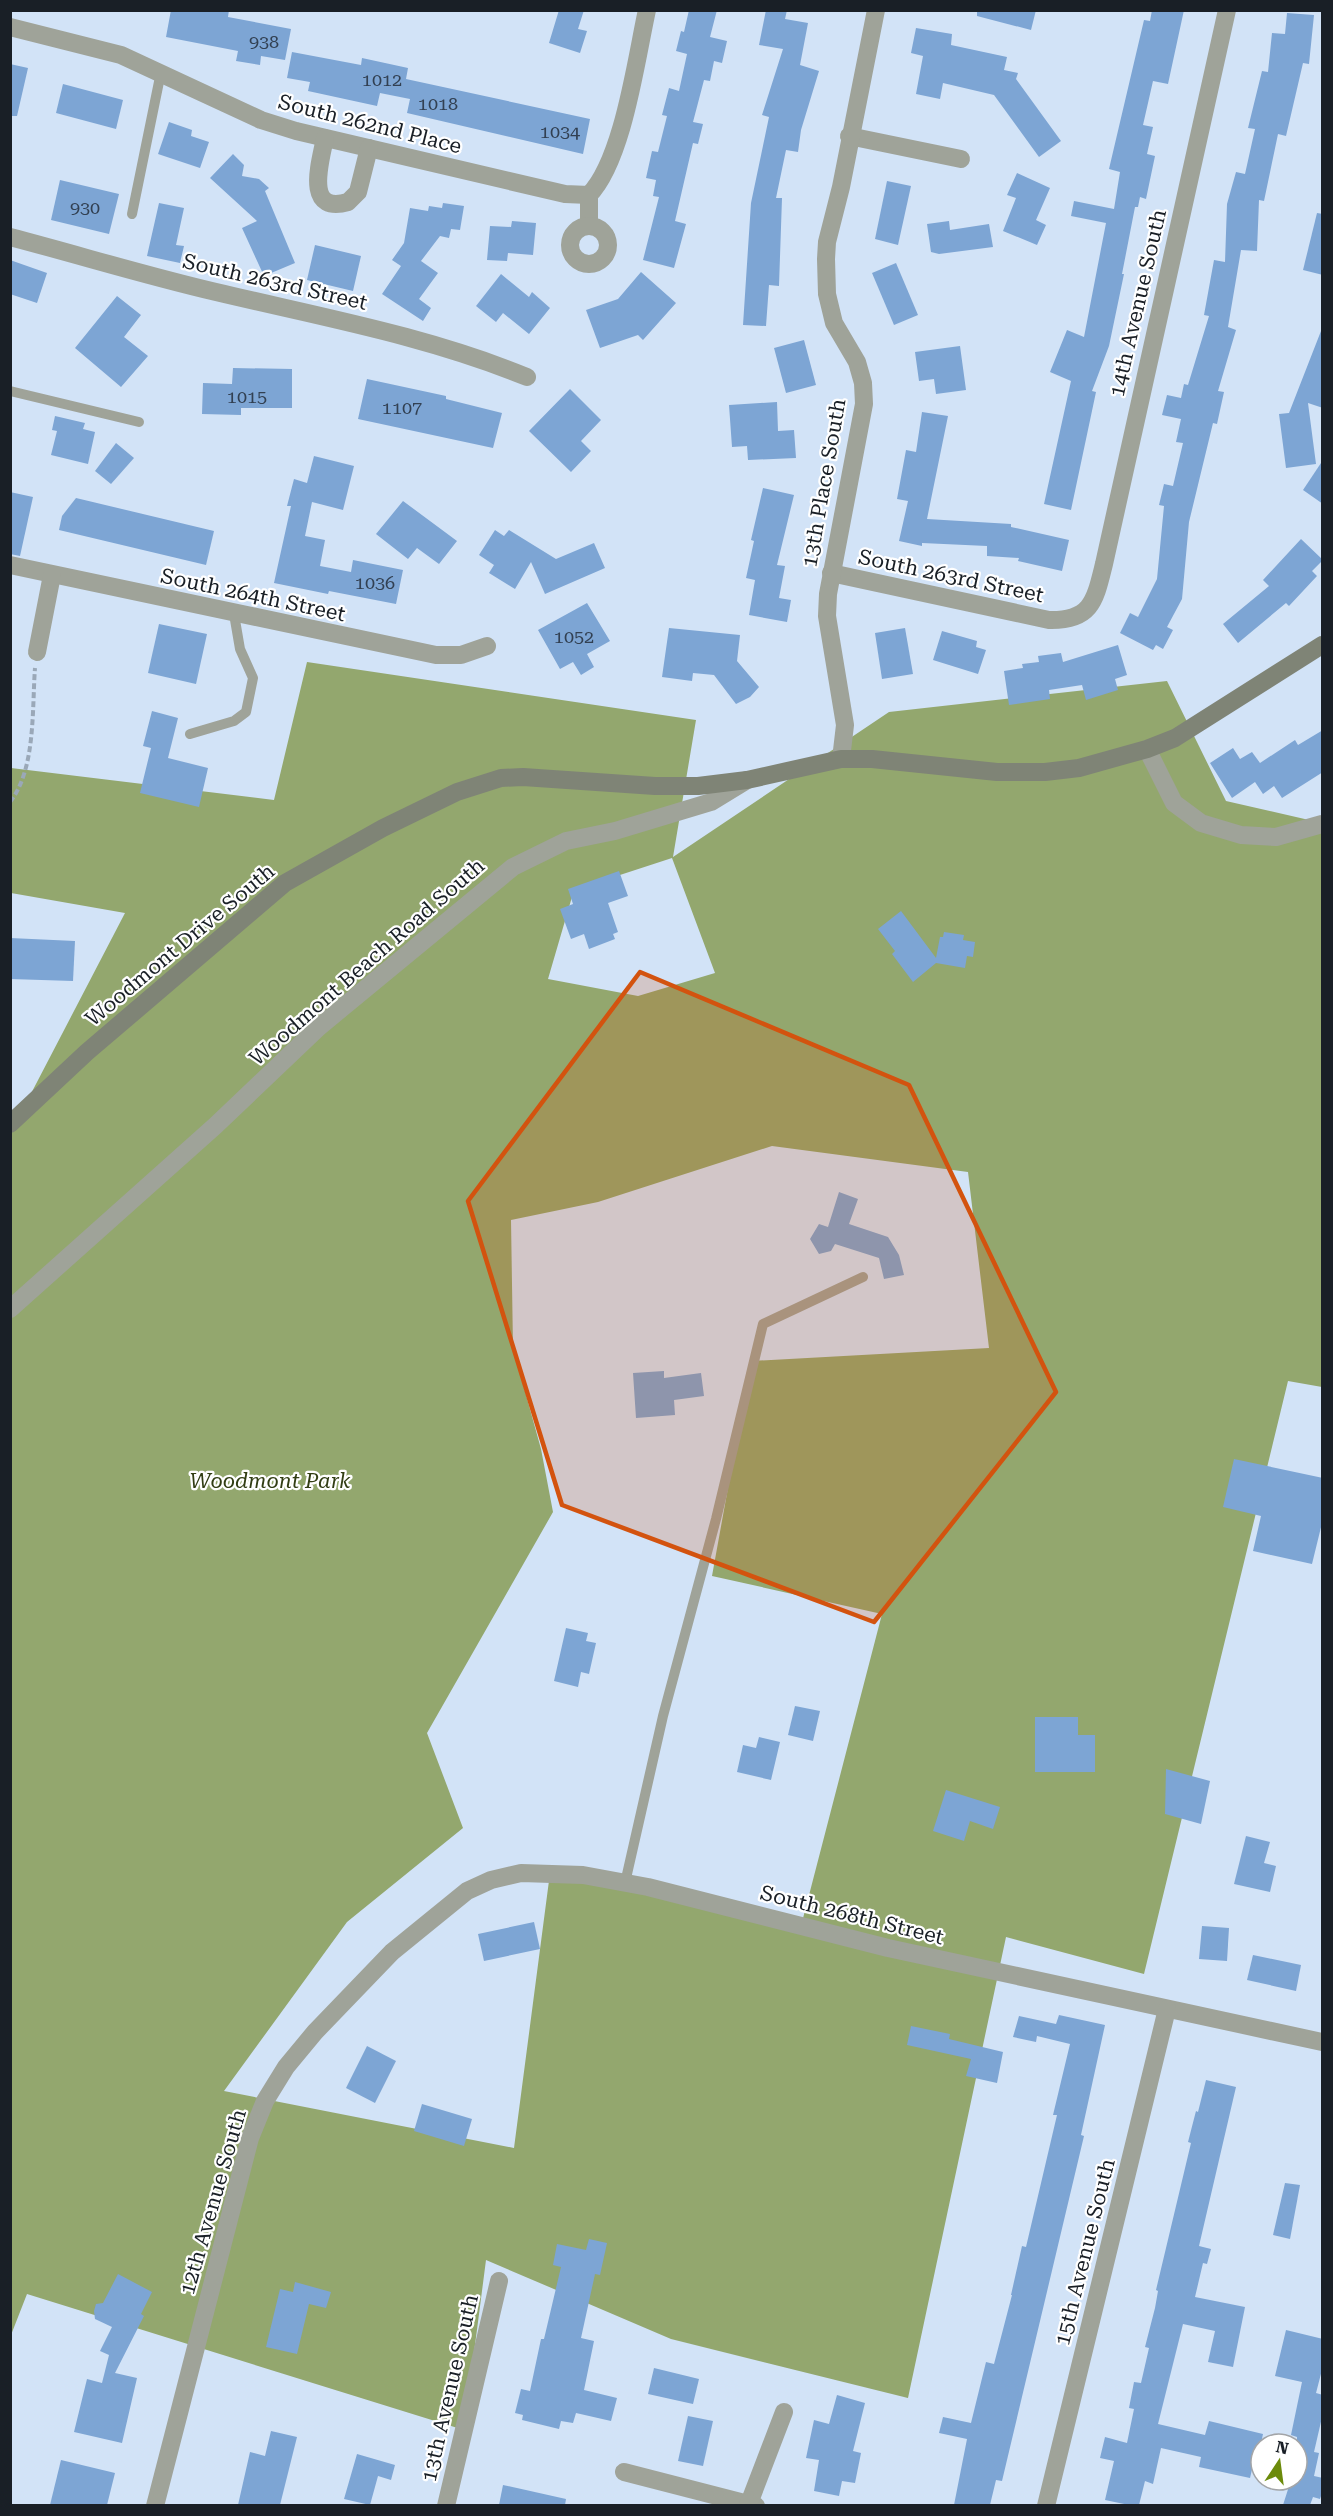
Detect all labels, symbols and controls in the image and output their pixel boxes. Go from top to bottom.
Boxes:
house number: 938 [249,31,279,52]
house number: 1012 [362,69,402,90]
street label: South 262nd Place [276,90,464,158]
house number: 1018 [418,93,458,114]
house number: 1034 [540,121,580,142]
house number: 930 [70,197,100,218]
street label: 14th Avenue South [1105,207,1171,399]
street label: South 263rd Street [180,249,370,315]
house number: 1015 [227,386,267,407]
street label: 13th Place South [797,396,851,569]
house number: 1107 [382,397,422,418]
street label: South 263rd Street [856,545,1046,607]
street label: South 264th Street [158,564,348,626]
house number: 1036 [355,572,395,593]
house number: 1052 [554,626,594,647]
street label: Woodmont Beach Road South [245,853,490,1071]
street label: Woodmont Drive South [81,859,280,1031]
park label: Woodmont Park [190,1469,351,1493]
street label: South 268th Street [758,1881,946,1949]
street label: 12th Avenue South [175,2106,251,2297]
street label: 15th Avenue South [1050,2156,1120,2348]
street label: 13th Avenue South [417,2292,483,2484]
north arrow [1249,2432,1309,2492]
text: N [1274,2437,1290,2459]

